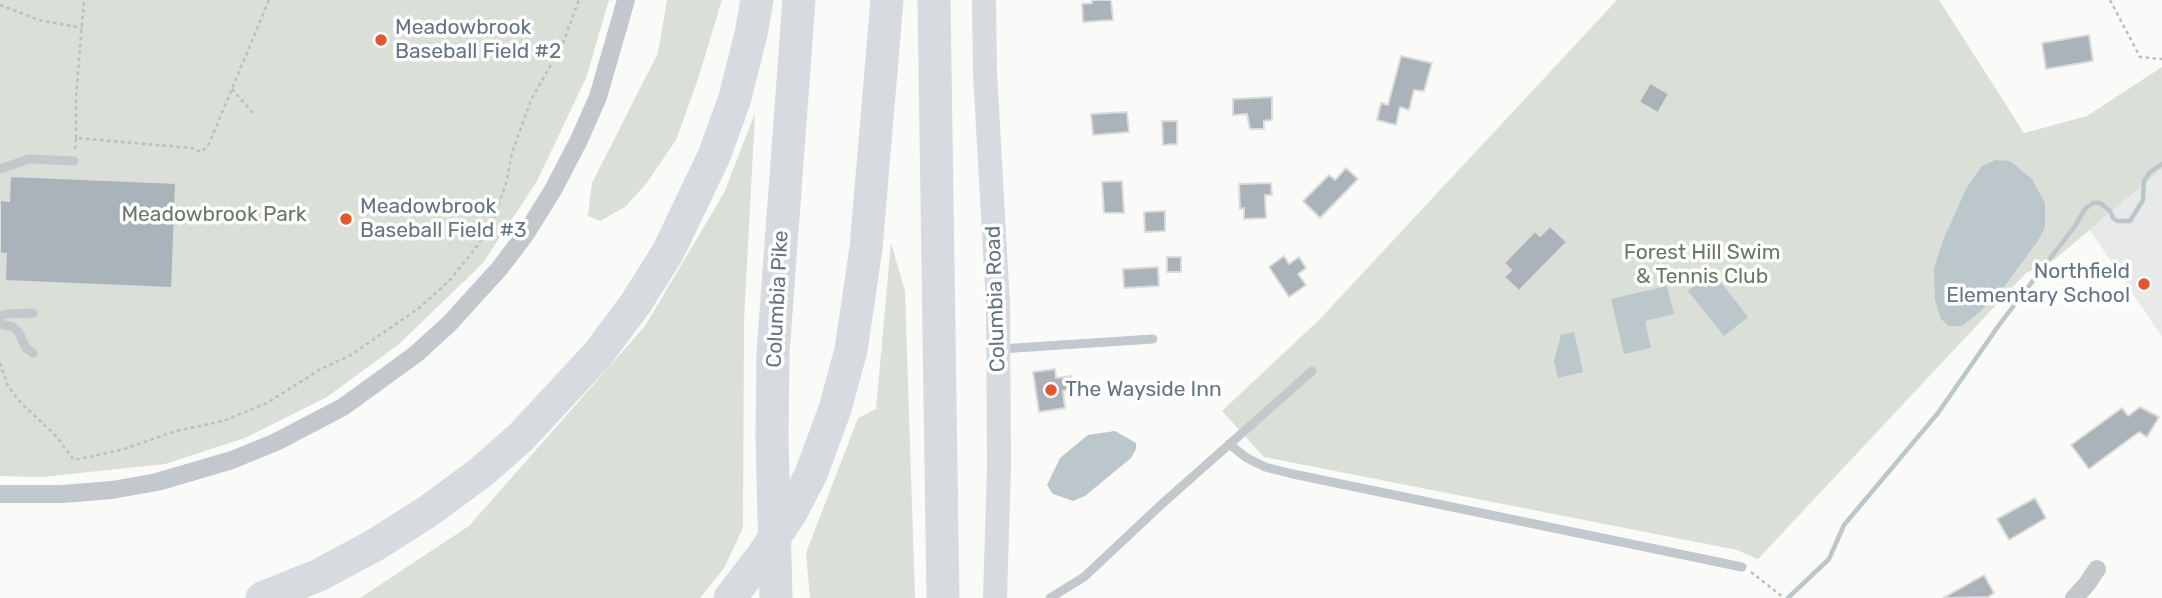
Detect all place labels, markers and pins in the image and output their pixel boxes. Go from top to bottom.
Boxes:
place label: Meadowbrook Baseball Field #2 [395,15,561,65]
marker: Meadowbrook Baseball Field #2 [373,32,389,48]
place label: Meadowbrook Baseball Field #3 [360,194,527,244]
marker: Meadowbrook Baseball Field #3 [338,211,354,227]
place label: Northfield Elementary School [1946,259,2130,309]
marker: Northfield Elementary School [2136,276,2152,292]
place label: The Wayside Inn [1065,377,1222,403]
marker: The Wayside Inn [1043,382,1059,398]

